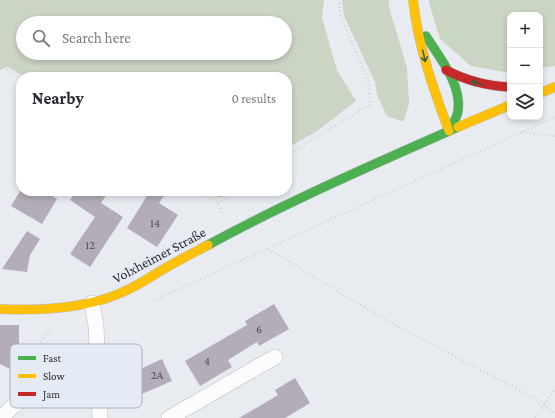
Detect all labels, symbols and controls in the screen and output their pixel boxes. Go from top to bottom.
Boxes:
map controls [507,12,543,120]
button: + [507,12,543,48]
search box [16,16,292,60]
icon: search [30,27,52,49]
text: Search here [62,30,131,46]
button: − [507,48,543,84]
one-way arrow [420,49,428,62]
one-way arrow [471,79,484,86]
button: layers [507,84,543,120]
text: Nearby [32,89,84,108]
text: 0 results [231,91,276,106]
house number: 14 [150,216,160,230]
street label: Volxheimer Straße [110,224,208,286]
house number: 12 [85,238,95,252]
house number: 6 [256,322,262,336]
legend [10,344,142,408]
text: Fast [43,352,62,364]
house number: 4 [204,354,210,368]
house number: 2A [151,368,163,382]
text: Slow [43,370,65,382]
text: Jam [42,388,60,401]

